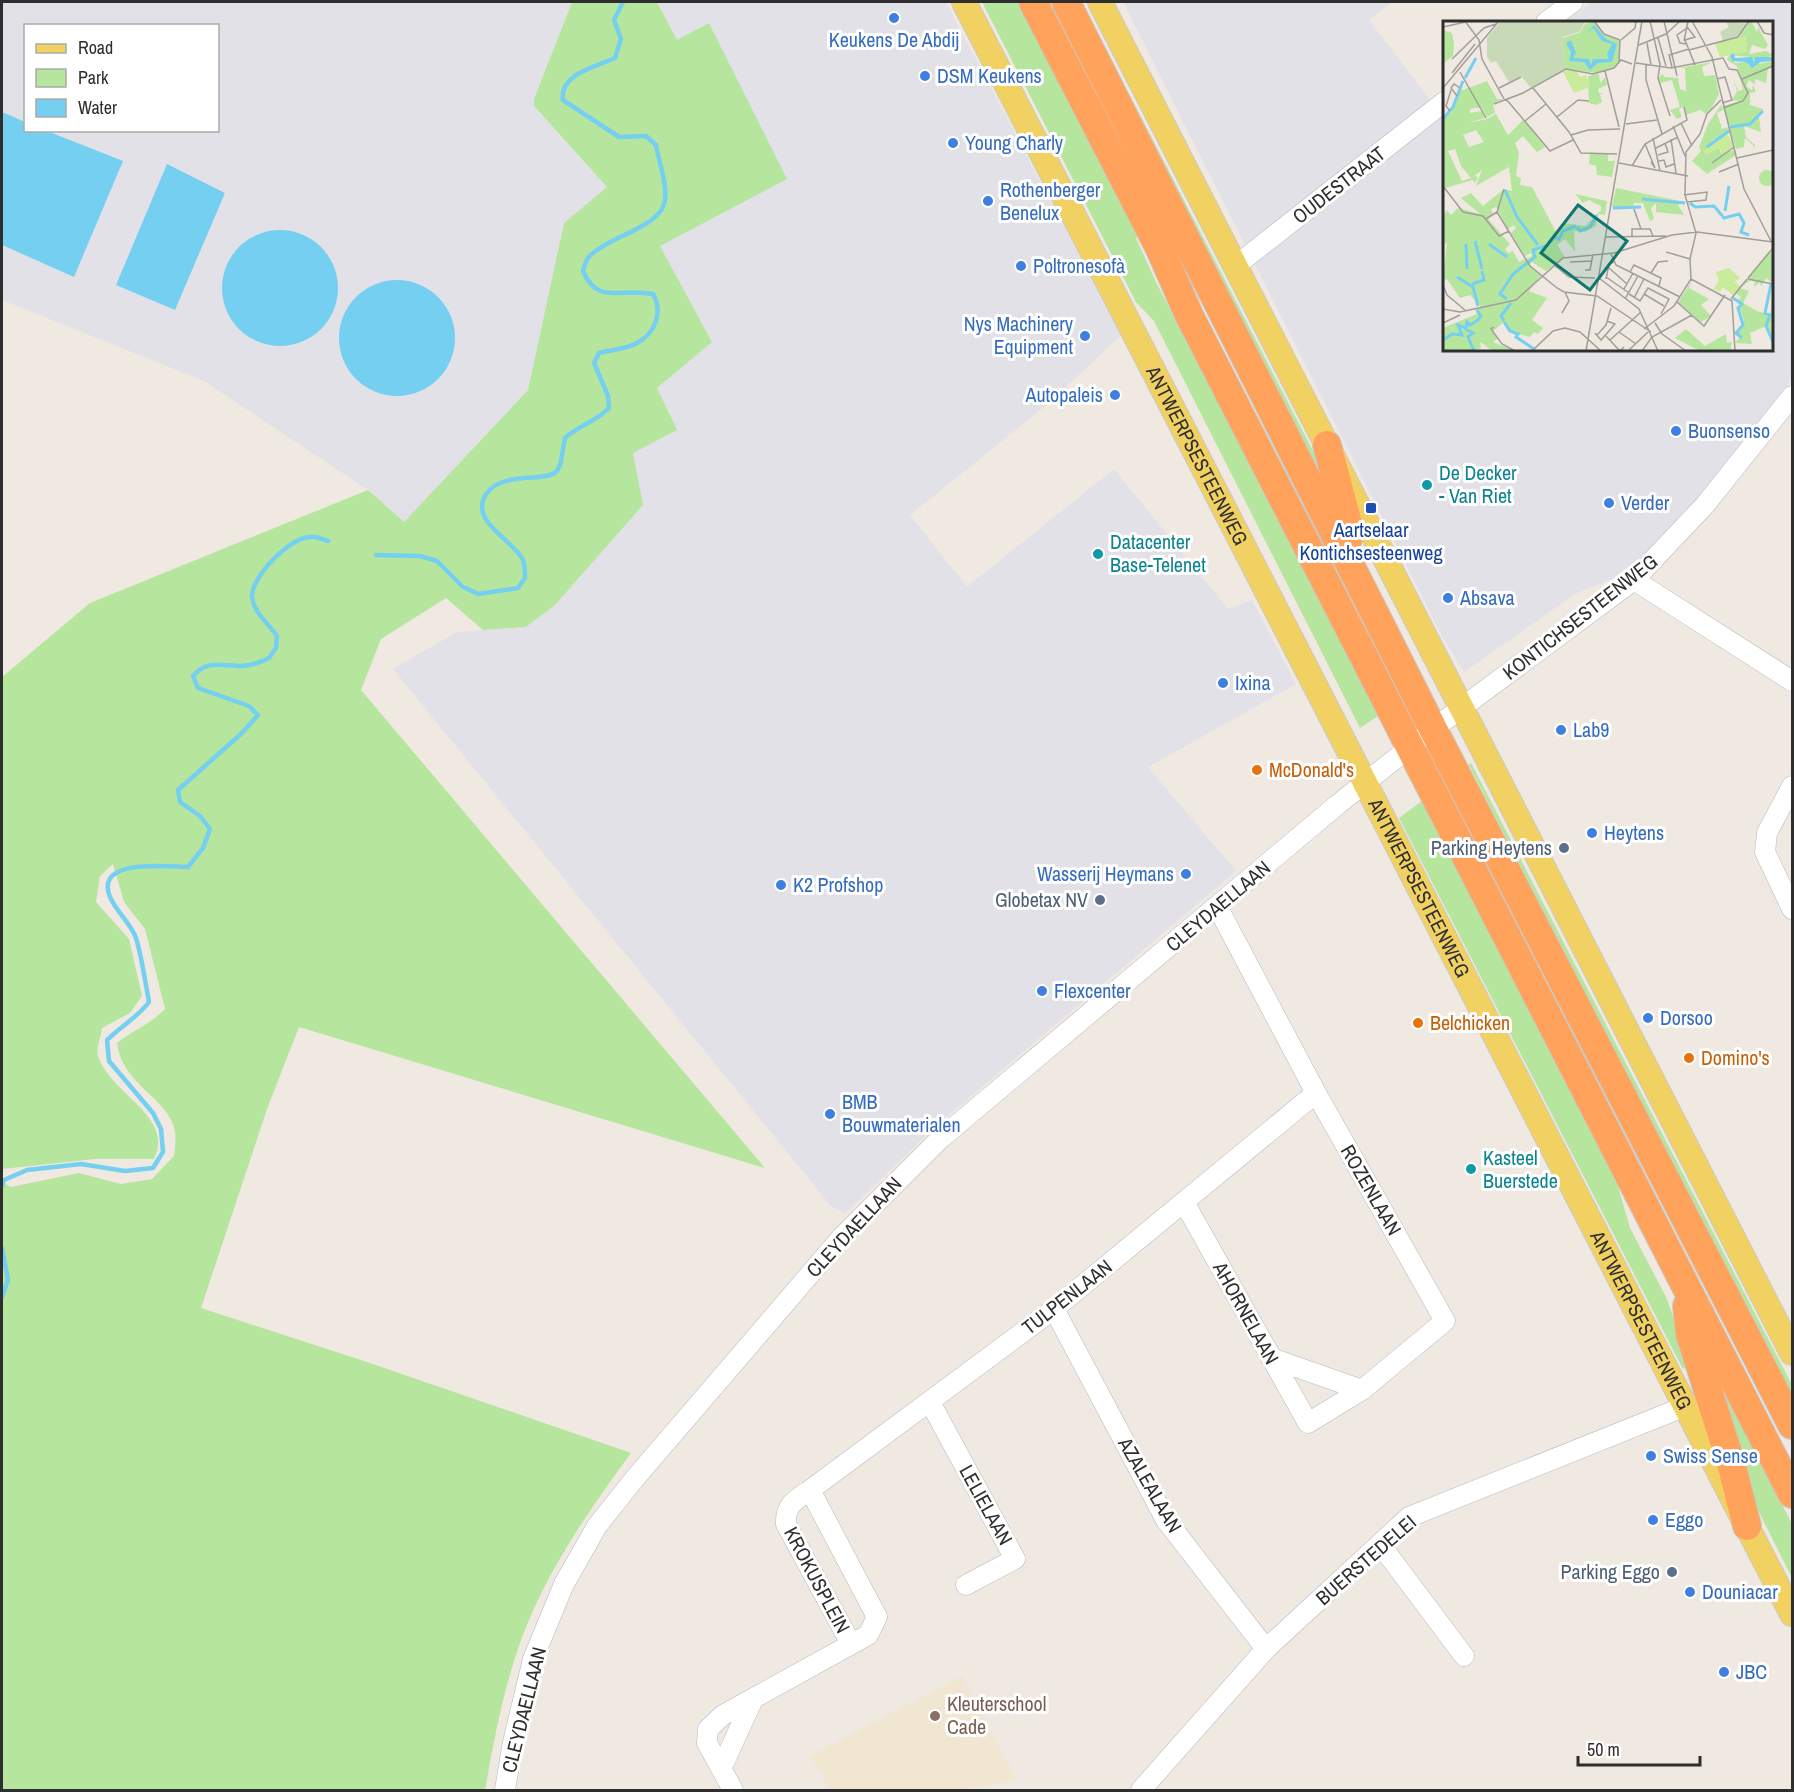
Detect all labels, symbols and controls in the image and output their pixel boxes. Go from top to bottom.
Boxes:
marker: Keukens De Abdij [887,11,901,25]
inset map [1443,21,1773,351]
legend [24,24,219,132]
place label: Keukens De Abdij [829,26,959,53]
text: Road [78,35,113,60]
place label: DSM Keukens [937,62,1042,89]
text: Park [78,65,109,90]
marker: DSM Keukens [918,69,932,83]
text: Water [78,95,117,120]
place label: Young Charly [965,129,1064,156]
marker: Young Charly [946,136,960,150]
street label: OUDESTRAAT [1287,140,1391,229]
place label: Rothenberger Benelux [1000,176,1101,226]
marker: Rothenberger Benelux [981,194,995,208]
place label: Poltronesofà [1033,252,1125,279]
marker: Poltronesofà [1014,259,1028,273]
place label: Nys Machinery Equipment [964,310,1074,360]
marker: Nys Machinery Equipment [1078,329,1092,343]
street label: ANTWERPSESTEENWEG [1140,360,1255,550]
place label: Autopaleis [1025,381,1103,408]
marker: Autopaleis [1108,388,1122,402]
place label: Buonsenso [1688,417,1770,444]
marker: Buonsenso [1669,424,1683,438]
place label: De Decker - Van Riet [1439,459,1517,509]
marker: De Decker - Van Riet [1420,478,1434,492]
place label: Verder [1621,489,1670,516]
marker: Verder [1602,496,1616,510]
marker: Aartselaar Kontichsesteenweg [1364,501,1378,515]
place label: Aartselaar Kontichsesteenweg [1299,516,1443,566]
place label: Datacenter Base-Telenet [1110,528,1206,578]
marker: Datacenter Base-Telenet [1091,547,1105,561]
street label: KONTICHSESTEENWEG [1497,548,1663,686]
place label: Absava [1459,584,1515,611]
marker: Absava [1441,591,1455,605]
place label: Ixina [1235,669,1271,696]
marker: Ixina [1216,676,1230,690]
place label: Lab9 [1573,716,1609,743]
marker: Lab9 [1554,723,1568,737]
place label: McDonald's [1269,756,1354,783]
marker: McDonald's [1250,763,1264,777]
street label: ANTWERPSESTEENWEG [1362,793,1477,982]
place label: Heytens [1604,819,1664,846]
marker: Heytens [1585,826,1599,840]
place label: Parking Heytens [1431,834,1552,861]
marker: Parking Heytens [1557,841,1571,855]
street label: CLEYDAELLAAN [1160,854,1276,957]
place label: Wasserij Heymans [1037,860,1174,887]
marker: Wasserij Heymans [1179,867,1193,881]
place label: K2 Profshop [793,871,883,898]
marker: K2 Profshop [774,878,788,892]
place label: Globetax NV [995,886,1088,913]
marker: Globetax NV [1093,893,1107,907]
place label: Flexcenter [1054,977,1131,1004]
marker: Flexcenter [1035,984,1049,998]
place label: Dorsoo [1660,1004,1713,1031]
place label: Belchicken [1430,1009,1510,1036]
marker: Dorsoo [1641,1011,1655,1025]
marker: Belchicken [1411,1016,1425,1030]
place label: Domino's [1701,1044,1770,1071]
marker: Domino's [1682,1051,1696,1065]
place label: BMB Bouwmaterialen [842,1088,961,1138]
marker: BMB Bouwmaterialen [823,1107,837,1121]
street label: ROZENLAAN [1335,1140,1408,1240]
place label: Kasteel Buerstede [1483,1144,1558,1194]
marker: Kasteel Buerstede [1464,1162,1478,1176]
street label: CLEYDAELLAAN [800,1170,907,1283]
street label: ANTWERPSESTEENWEG [1584,1225,1699,1414]
street label: TULPENLAAN [1016,1253,1117,1340]
street label: AHORNELAAN [1207,1256,1286,1369]
street label: AZALEALAAN [1112,1431,1189,1537]
place label: Swiss Sense [1663,1442,1758,1469]
marker: Swiss Sense [1644,1449,1658,1463]
street label: LELIELAAN [953,1460,1019,1550]
place label: Eggo [1665,1506,1703,1533]
street label: BUERSTEDELEI [1310,1508,1422,1611]
marker: Eggo [1646,1513,1660,1527]
street label: KROKUSPLEIN [778,1522,857,1638]
place label: Parking Eggo [1561,1558,1660,1585]
marker: Parking Eggo [1665,1565,1679,1579]
place label: Douniacar [1702,1578,1778,1605]
marker: Douniacar [1683,1585,1697,1599]
street label: CLEYDAELLAAN [495,1644,552,1776]
place label: JBC [1736,1658,1767,1685]
marker: JBC [1717,1665,1731,1679]
place label: Kleuterschool Cade [947,1690,1046,1740]
marker: Kleuterschool Cade [928,1709,942,1723]
scale bar [1578,1729,1700,1767]
text: 50 m [1587,1737,1620,1762]

